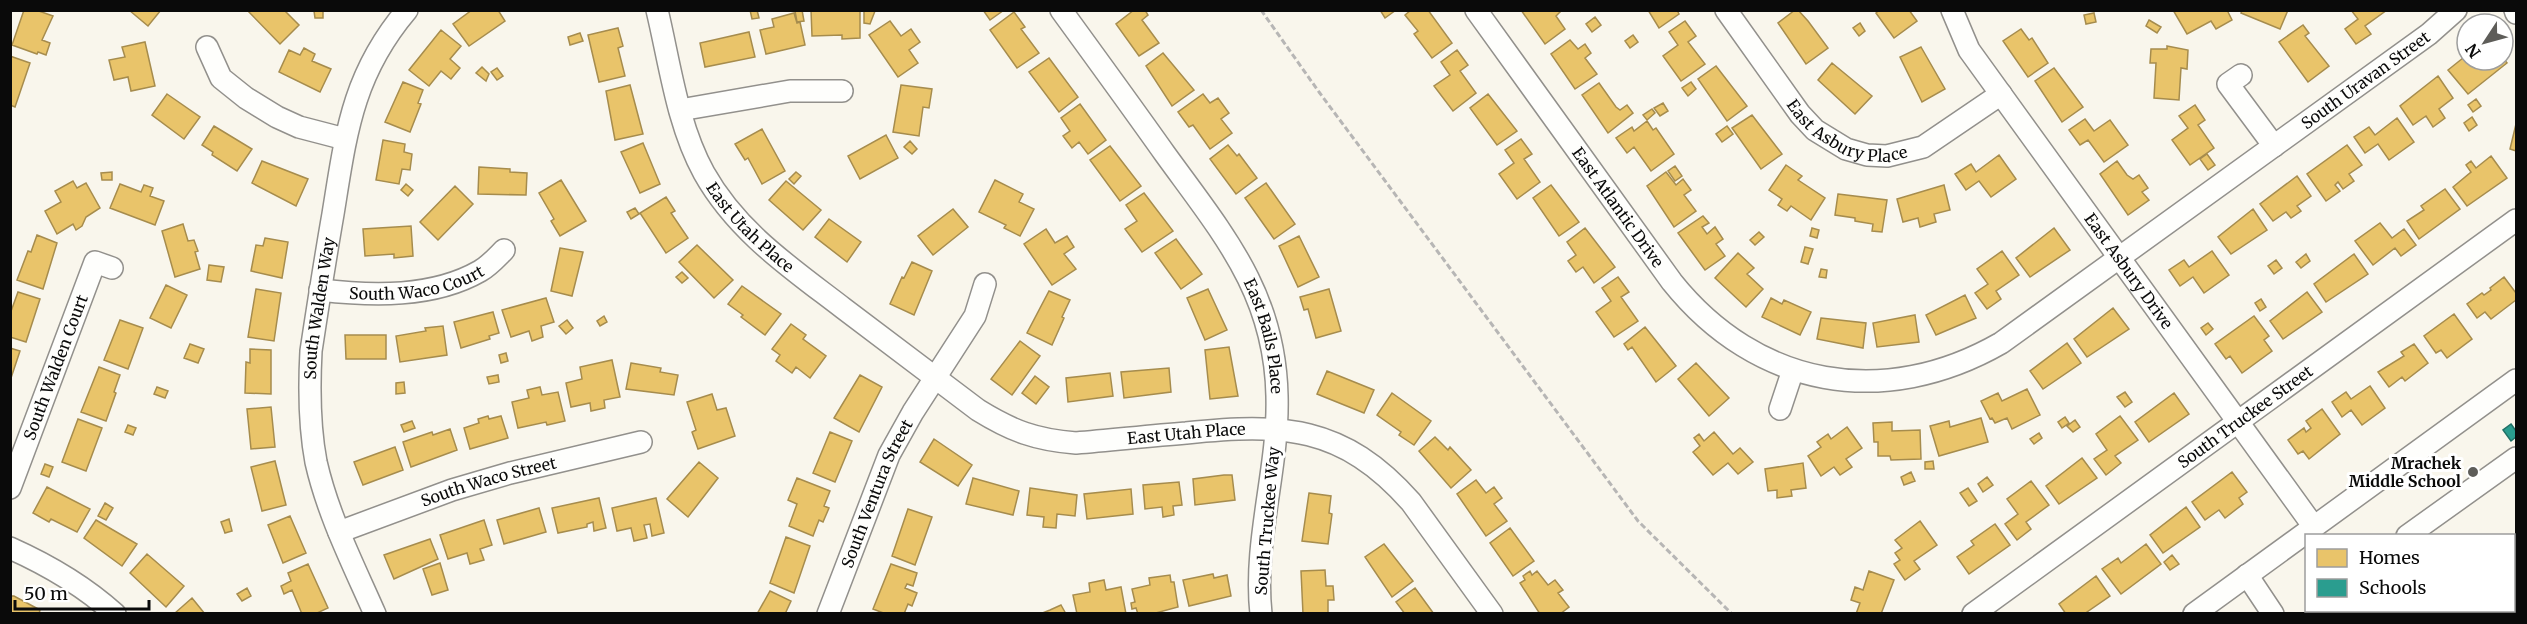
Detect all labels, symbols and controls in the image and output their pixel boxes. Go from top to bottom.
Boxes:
north arrow [2455,12,2515,72]
street label: South Uravan Street [2297,26,2434,133]
text: N [2461,40,2485,62]
street label: East Asbury Place [1783,95,1909,166]
street label: East Atlantic Drive [1568,143,1668,271]
street label: East Utah Place [702,178,798,277]
street label: East Asbury Drive [2080,209,2177,333]
street label: South Walden Way [300,235,339,380]
street label: South Waco Court [349,260,488,304]
street label: East Bails Place [1240,275,1287,394]
street label: South Walden Court [19,291,92,443]
street label: South Truckee Street [2174,361,2317,472]
street label: South Ventura Street [837,415,917,571]
street label: East Utah Place [1126,419,1246,448]
street label: South Truckee Way [1251,445,1284,596]
street label: South Waco Street [418,452,559,511]
place label: Mrachek Middle School [2349,453,2462,491]
marker: Mrachek Middle School [2466,465,2480,479]
legend [2305,534,2515,612]
text: Homes [2359,546,2420,569]
scale bar [15,573,148,611]
text: Schools [2359,576,2427,599]
text: 50 m [24,582,68,605]

